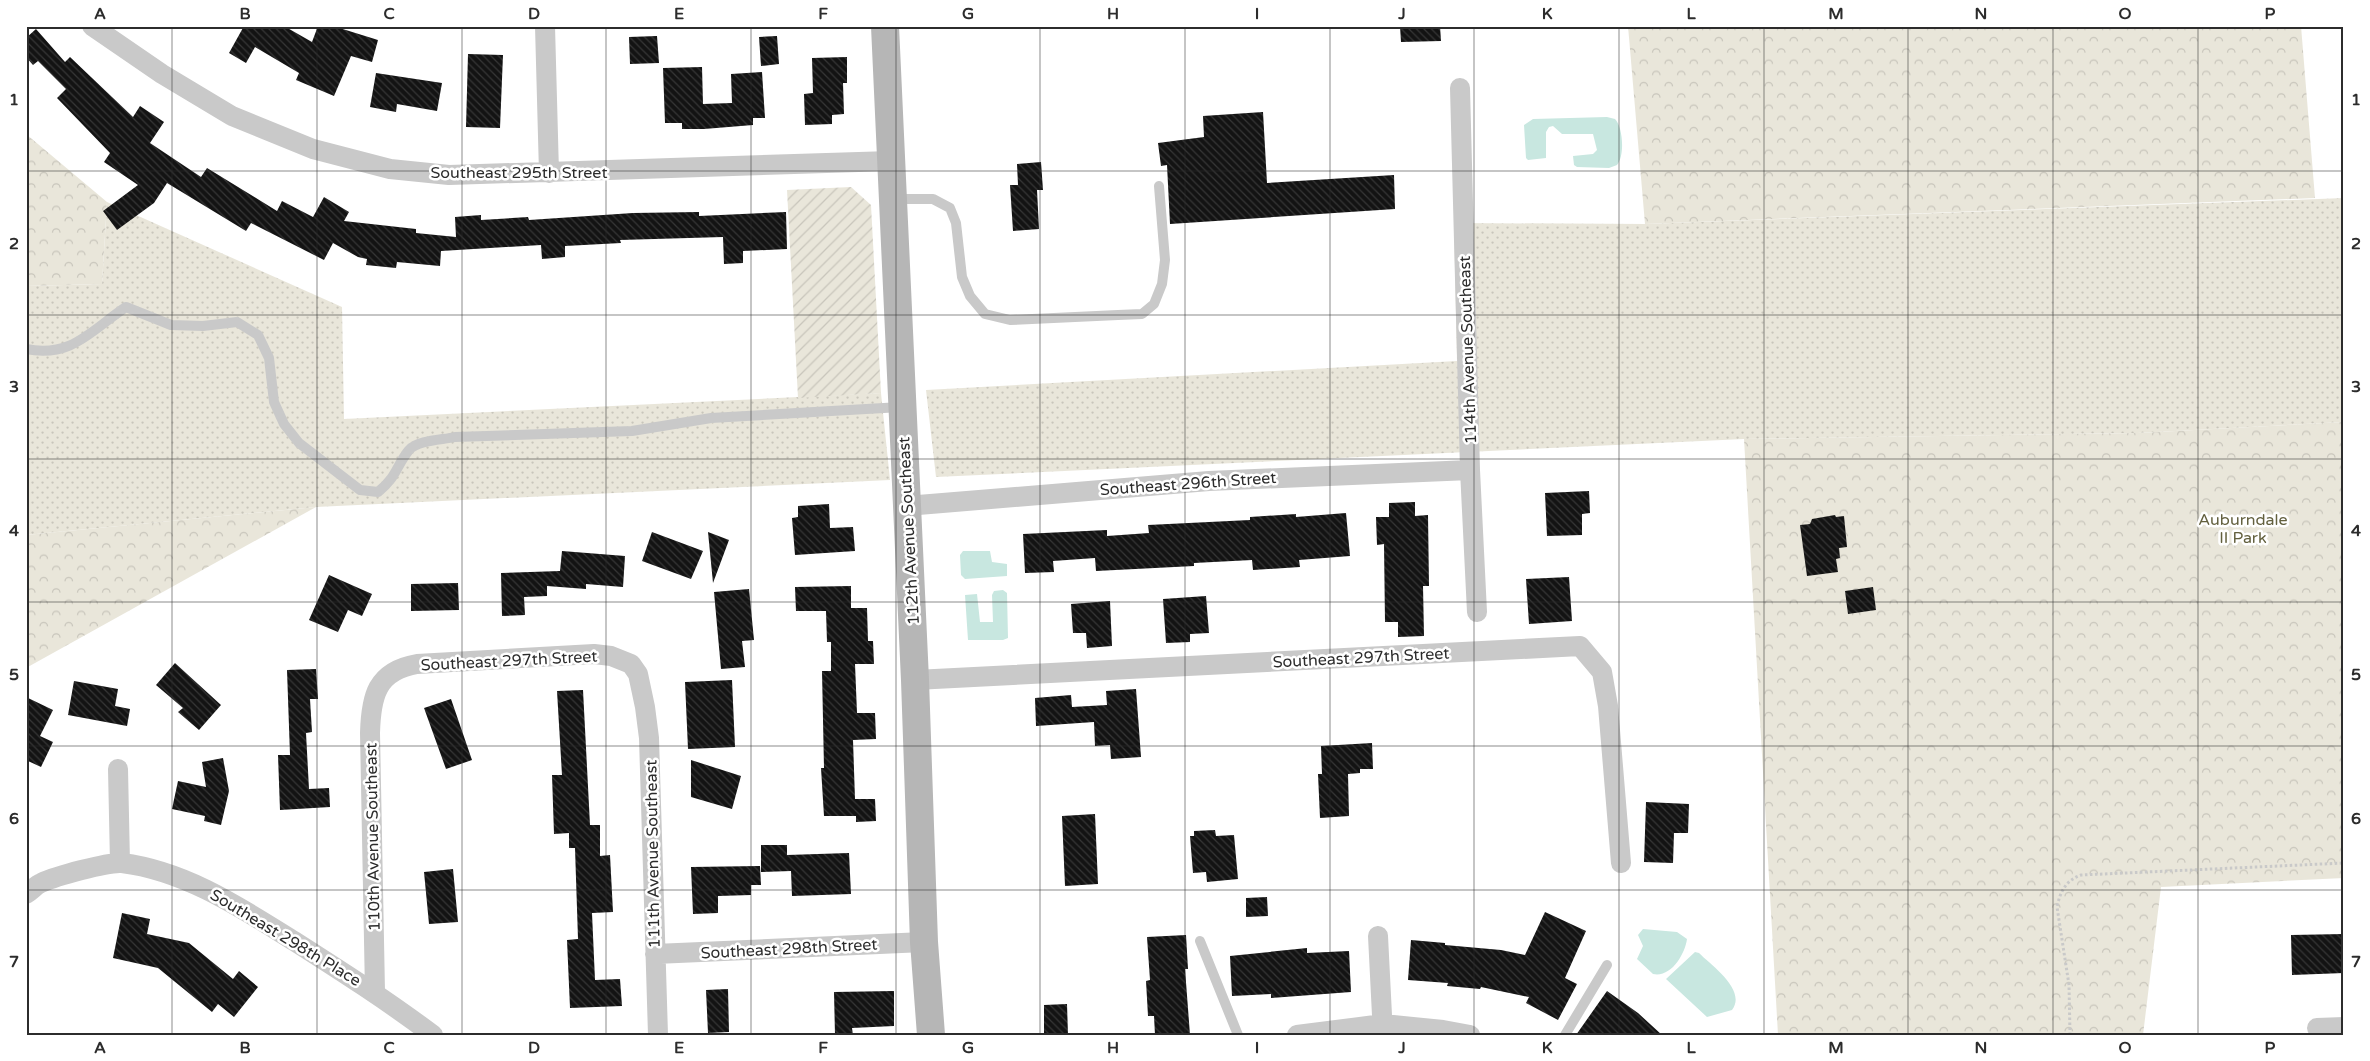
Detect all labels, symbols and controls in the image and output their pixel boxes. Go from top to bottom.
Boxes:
text: A [94,4,106,24]
text: B [239,4,251,24]
text: C [383,4,395,24]
text: D [528,4,540,24]
text: E [674,4,684,24]
text: F [818,4,828,24]
text: G [962,4,974,24]
text: H [1107,4,1119,24]
text: I [1255,4,1259,24]
text: J [1397,4,1406,24]
text: K [1542,4,1553,24]
text: L [1686,4,1696,24]
text: M [1828,4,1844,24]
text: N [1975,4,1987,24]
text: O [2119,4,2132,24]
text: P [2265,4,2276,24]
text: 1 [9,90,19,110]
text: 1 [2351,90,2361,110]
street label: Southeast 295th Street [430,163,608,183]
text: 2 [9,234,19,254]
text: 2 [2351,234,2361,254]
street label: 114th Avenue Southeast [1455,255,1481,445]
text: 3 [9,377,19,397]
text: 3 [2351,377,2361,397]
street label: 112th Avenue Southeast [894,436,924,626]
street label: Southeast 296th Street [1099,468,1277,500]
park label: Auburndale II Park [2198,510,2288,548]
text: 4 [9,521,19,541]
text: 4 [2351,521,2361,541]
street label: Southeast 297th Street [1272,643,1450,673]
street label: Southeast 297th Street [420,646,598,676]
text: 5 [9,665,19,685]
text: 5 [2351,665,2361,685]
street label: 110th Avenue Southeast [361,743,385,931]
street label: 111th Avenue Southeast [641,760,665,948]
text: 6 [9,809,19,829]
text: 6 [2351,809,2361,829]
street label: Southeast 298th Place [206,885,365,991]
street label: Southeast 298th Street [700,934,878,964]
text: 7 [9,952,19,972]
text: 7 [2351,952,2361,972]
text: A [94,1038,106,1058]
text: B [239,1038,251,1058]
text: C [383,1038,395,1058]
text: D [528,1038,540,1058]
text: E [674,1038,684,1058]
text: F [818,1038,828,1058]
text: G [962,1038,974,1058]
text: H [1107,1038,1119,1058]
text: I [1255,1038,1259,1058]
text: J [1397,1038,1406,1058]
text: K [1542,1038,1553,1058]
text: L [1686,1038,1696,1058]
text: M [1828,1038,1844,1058]
text: N [1975,1038,1987,1058]
text: O [2119,1038,2132,1058]
text: P [2265,1038,2276,1058]

